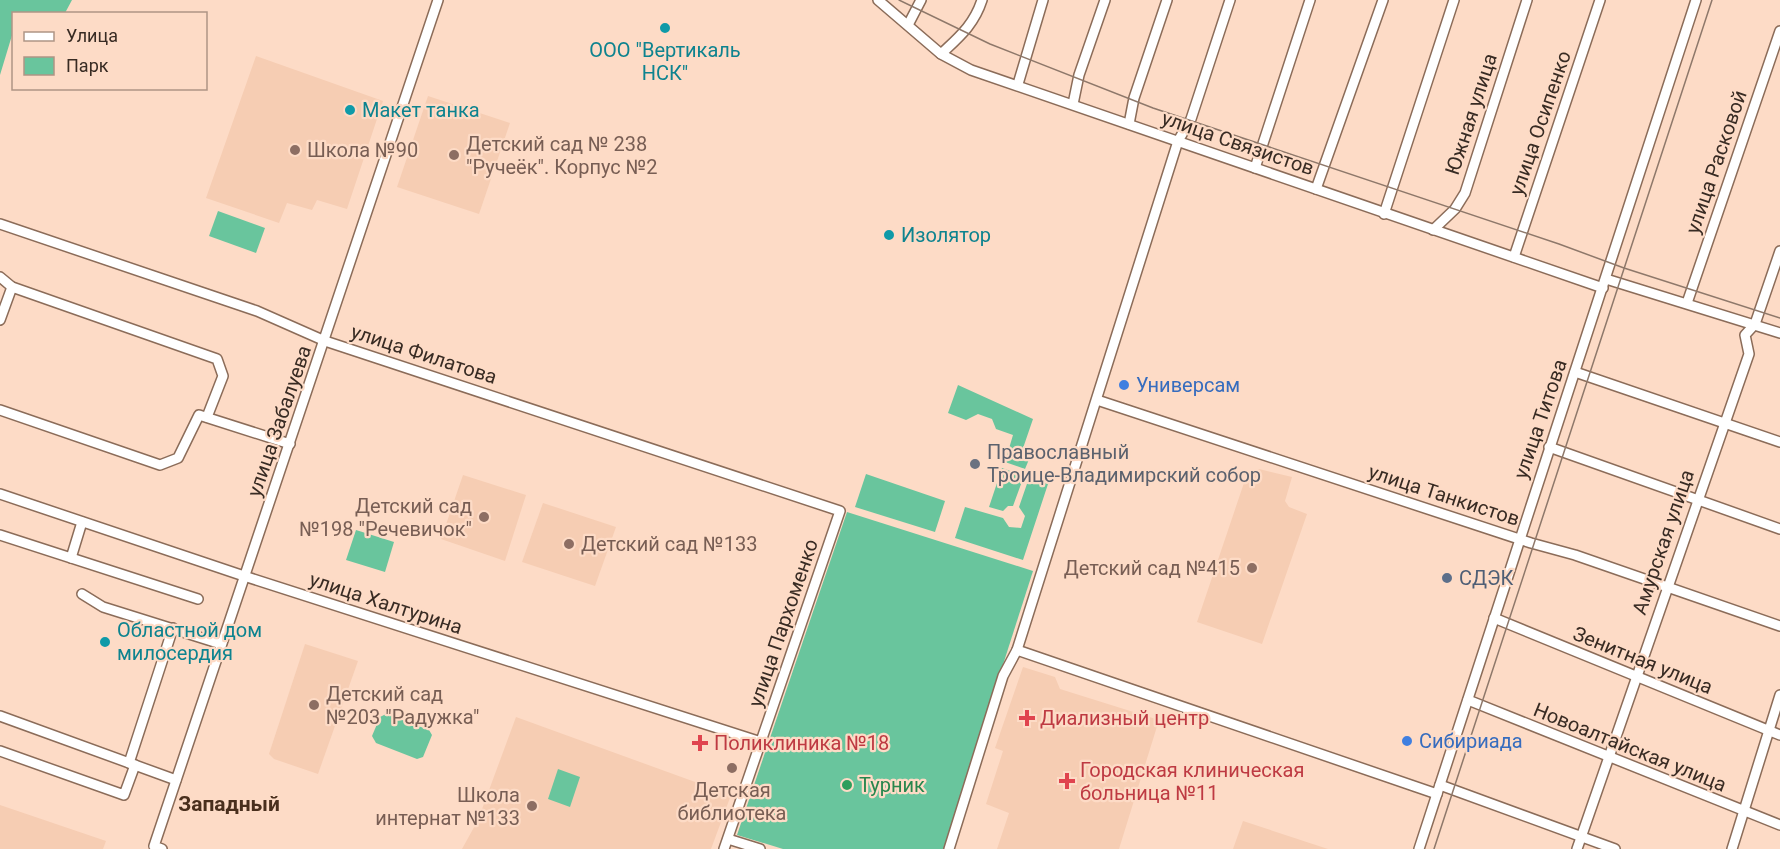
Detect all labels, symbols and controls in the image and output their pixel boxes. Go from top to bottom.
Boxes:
legend [12,12,207,90]
marker: ООО "Вертикаль НСК" [658,21,672,35]
text: Улица [66,25,118,46]
place label: ООО "Вертикаль НСК" [589,38,741,85]
street label: улица Осипенко [1504,48,1576,198]
street label: Южная улица [1440,50,1502,178]
text: Парк [66,55,109,76]
street label: улица Расковой [1680,87,1752,237]
place label: Макет танка [362,98,480,122]
marker: Макет танка [343,103,357,117]
street label: улица Связистов [1159,106,1317,180]
place label: Детский сад № 238 "Ручеёк". Корпус №2 [466,132,658,179]
place label: Школа №90 [307,138,418,162]
marker: Школа №90 [288,143,302,157]
marker: Детский сад № 238 "Ручеёк". Корпус №2 [447,148,461,162]
place label: Изолятор [901,223,991,247]
marker: Изолятор [882,228,896,242]
street label: улица Филатова [348,319,500,389]
street label: улица Забалуева [242,342,316,500]
street label: улица Титова [1508,356,1572,482]
place label: Универсам [1136,373,1240,397]
marker: Универсам [1117,378,1131,392]
place label: Православный Троице-Владимирский собор [987,440,1261,487]
marker: Православный Троице-Владимирский собор [968,457,982,471]
street label: улица Танкистов [1365,459,1523,531]
street label: Амурская улица [1627,466,1699,618]
place label: Детский сад №198 "Речевичок" [299,494,472,541]
marker: Детский сад №198 "Речевичок" [477,510,491,524]
place label: Детский сад №133 [581,532,757,556]
street label: улица Пархоменко [743,536,823,710]
marker: Детский сад №133 [562,537,576,551]
place label: Детский сад №415 [1064,556,1240,580]
marker: Детский сад №415 [1245,561,1259,575]
place label: СДЭК [1459,566,1514,590]
street label: улица Халтурина [307,567,465,639]
marker: СДЭК [1440,571,1454,585]
place label: Областной дом милосердия [117,618,262,665]
street label: Зенитная улица [1570,621,1716,699]
marker: Областной дом милосердия [98,635,112,649]
place label: Детский сад №203 "Радужка" [326,682,479,729]
street label: Новоалтайская улица [1530,697,1730,797]
marker: Детский сад №203 "Радужка" [307,698,321,712]
place label: Диализный центр [1040,706,1209,730]
marker: Диализный центр [1018,709,1036,727]
place label: Сибириада [1419,729,1523,753]
place label: Поликлиника №18 [714,731,889,755]
marker: Поликлиника №18 [691,734,709,752]
marker: Сибириада [1400,734,1414,748]
place label: Городская клиническая больница №11 [1080,758,1304,805]
marker: Детская библиотека [725,761,739,775]
marker: Городская клиническая больница №11 [1058,772,1076,790]
place label: Турник [859,773,925,797]
place label: Детская библиотека [678,778,786,825]
marker: Турник [840,778,854,792]
place label: Школа интернат №133 [375,783,520,830]
district label: Западный [178,792,280,816]
marker: Школа интернат №133 [525,799,539,813]

